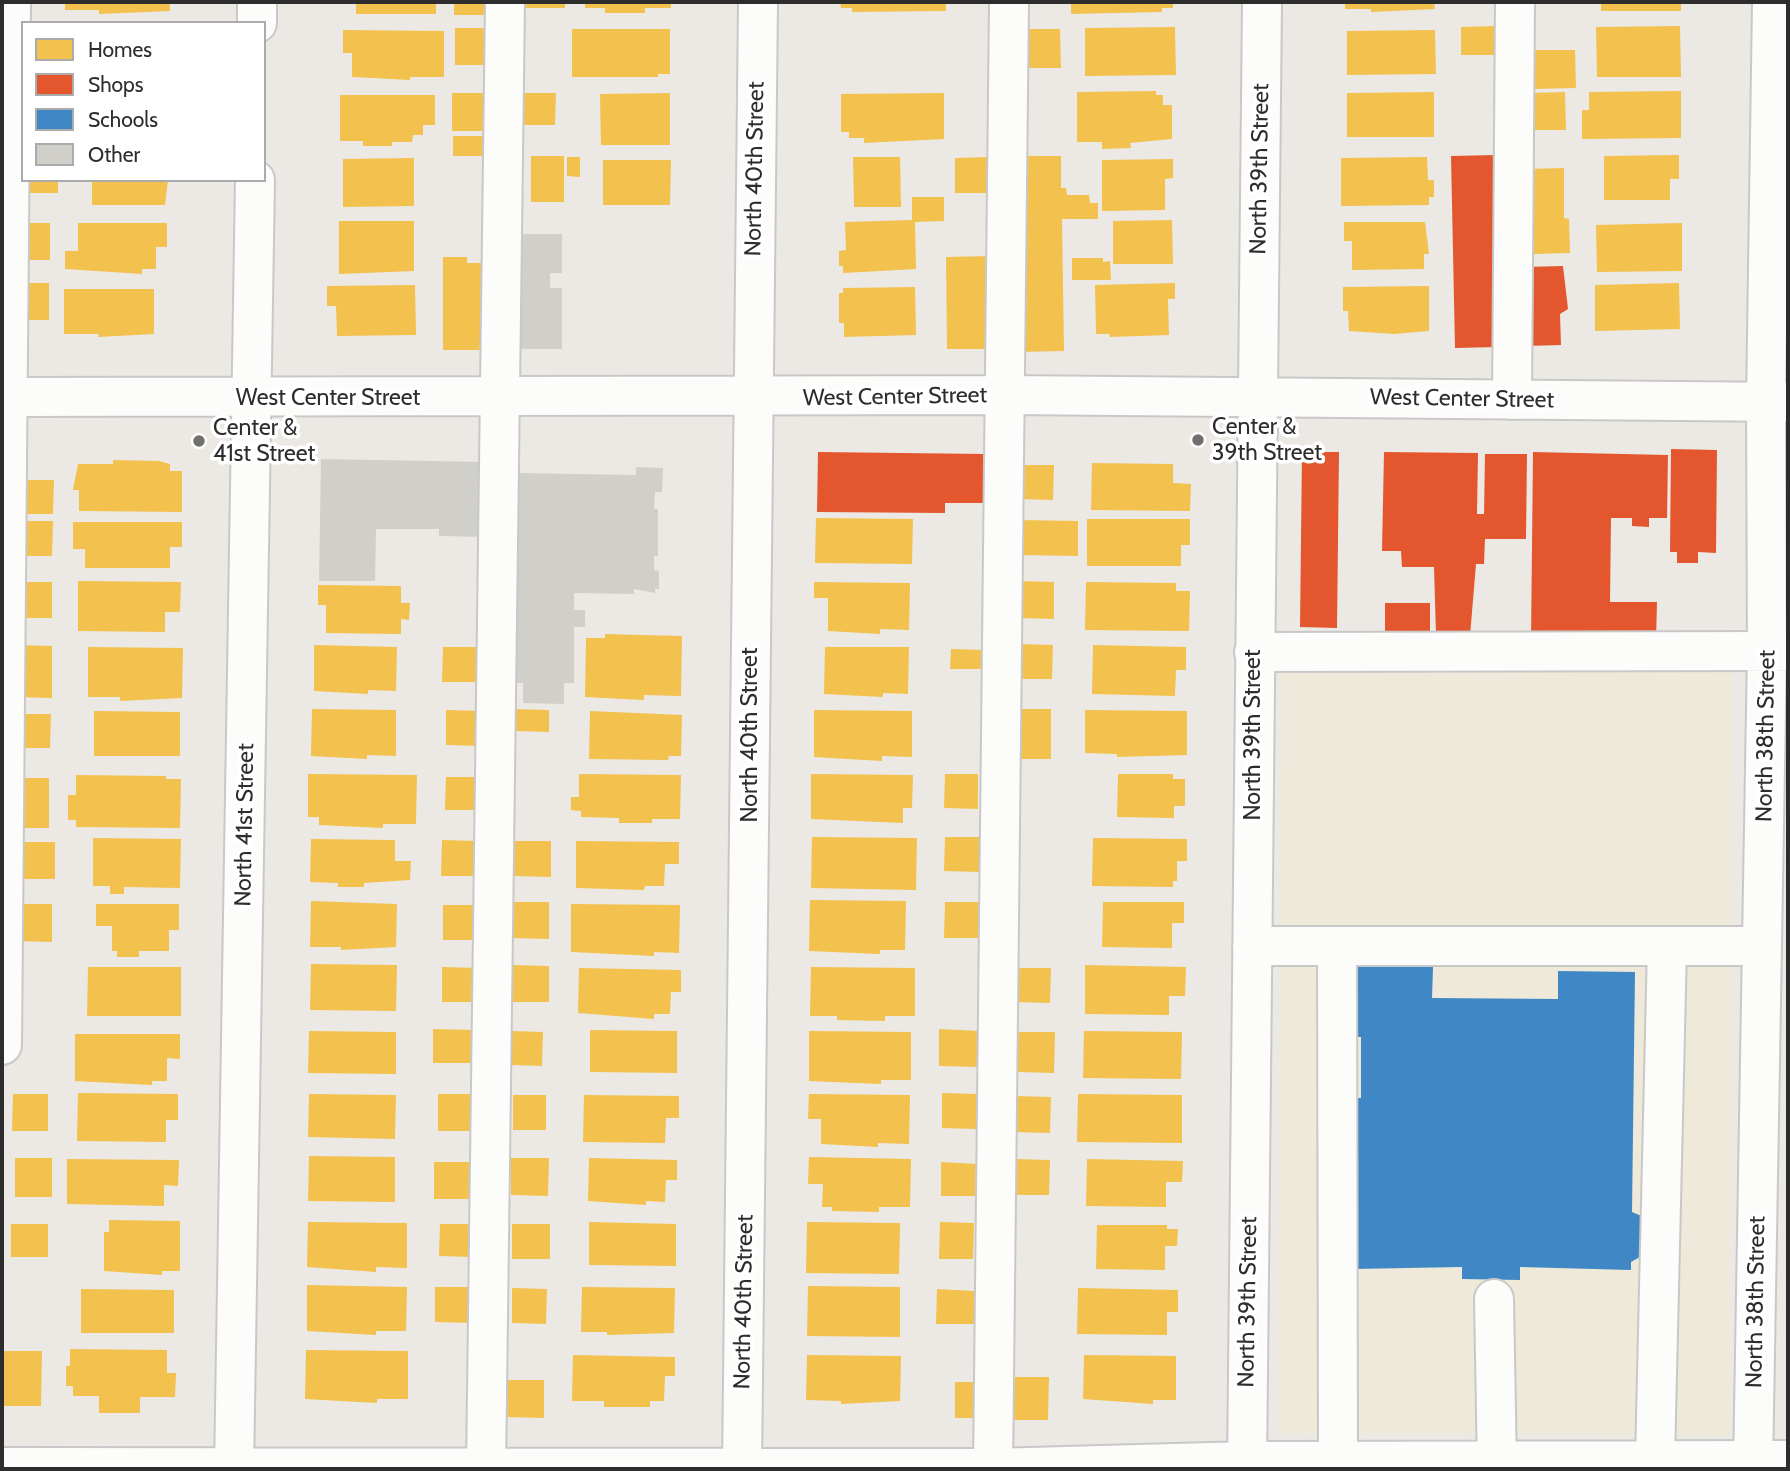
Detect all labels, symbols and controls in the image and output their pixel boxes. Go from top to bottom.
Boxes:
legend [21,21,266,182]
text: Homes [88,37,152,62]
text: Shops [88,72,143,97]
street label: North 40th Street [740,81,770,257]
street label: North 39th Street [1245,83,1275,255]
text: Schools [88,107,158,132]
text: Other [88,142,140,167]
street label: West Center Street [803,382,987,412]
street label: West Center Street [236,384,420,412]
street label: West Center Street [1370,384,1554,414]
place label: Center & 39th Street [1212,413,1322,467]
place label: Center & 41st Street [213,414,315,468]
marker: Center & 39th Street [1190,432,1206,448]
marker: Center & 41st Street [191,433,207,449]
street label: North 40th Street [736,647,764,823]
street label: North 39th Street [1239,649,1267,821]
street label: North 38th Street [1751,650,1781,822]
street label: North 41st Street [230,743,260,907]
street label: North 40th Street [729,1214,759,1390]
street label: North 39th Street [1233,1216,1263,1388]
street label: North 38th Street [1741,1216,1771,1388]

